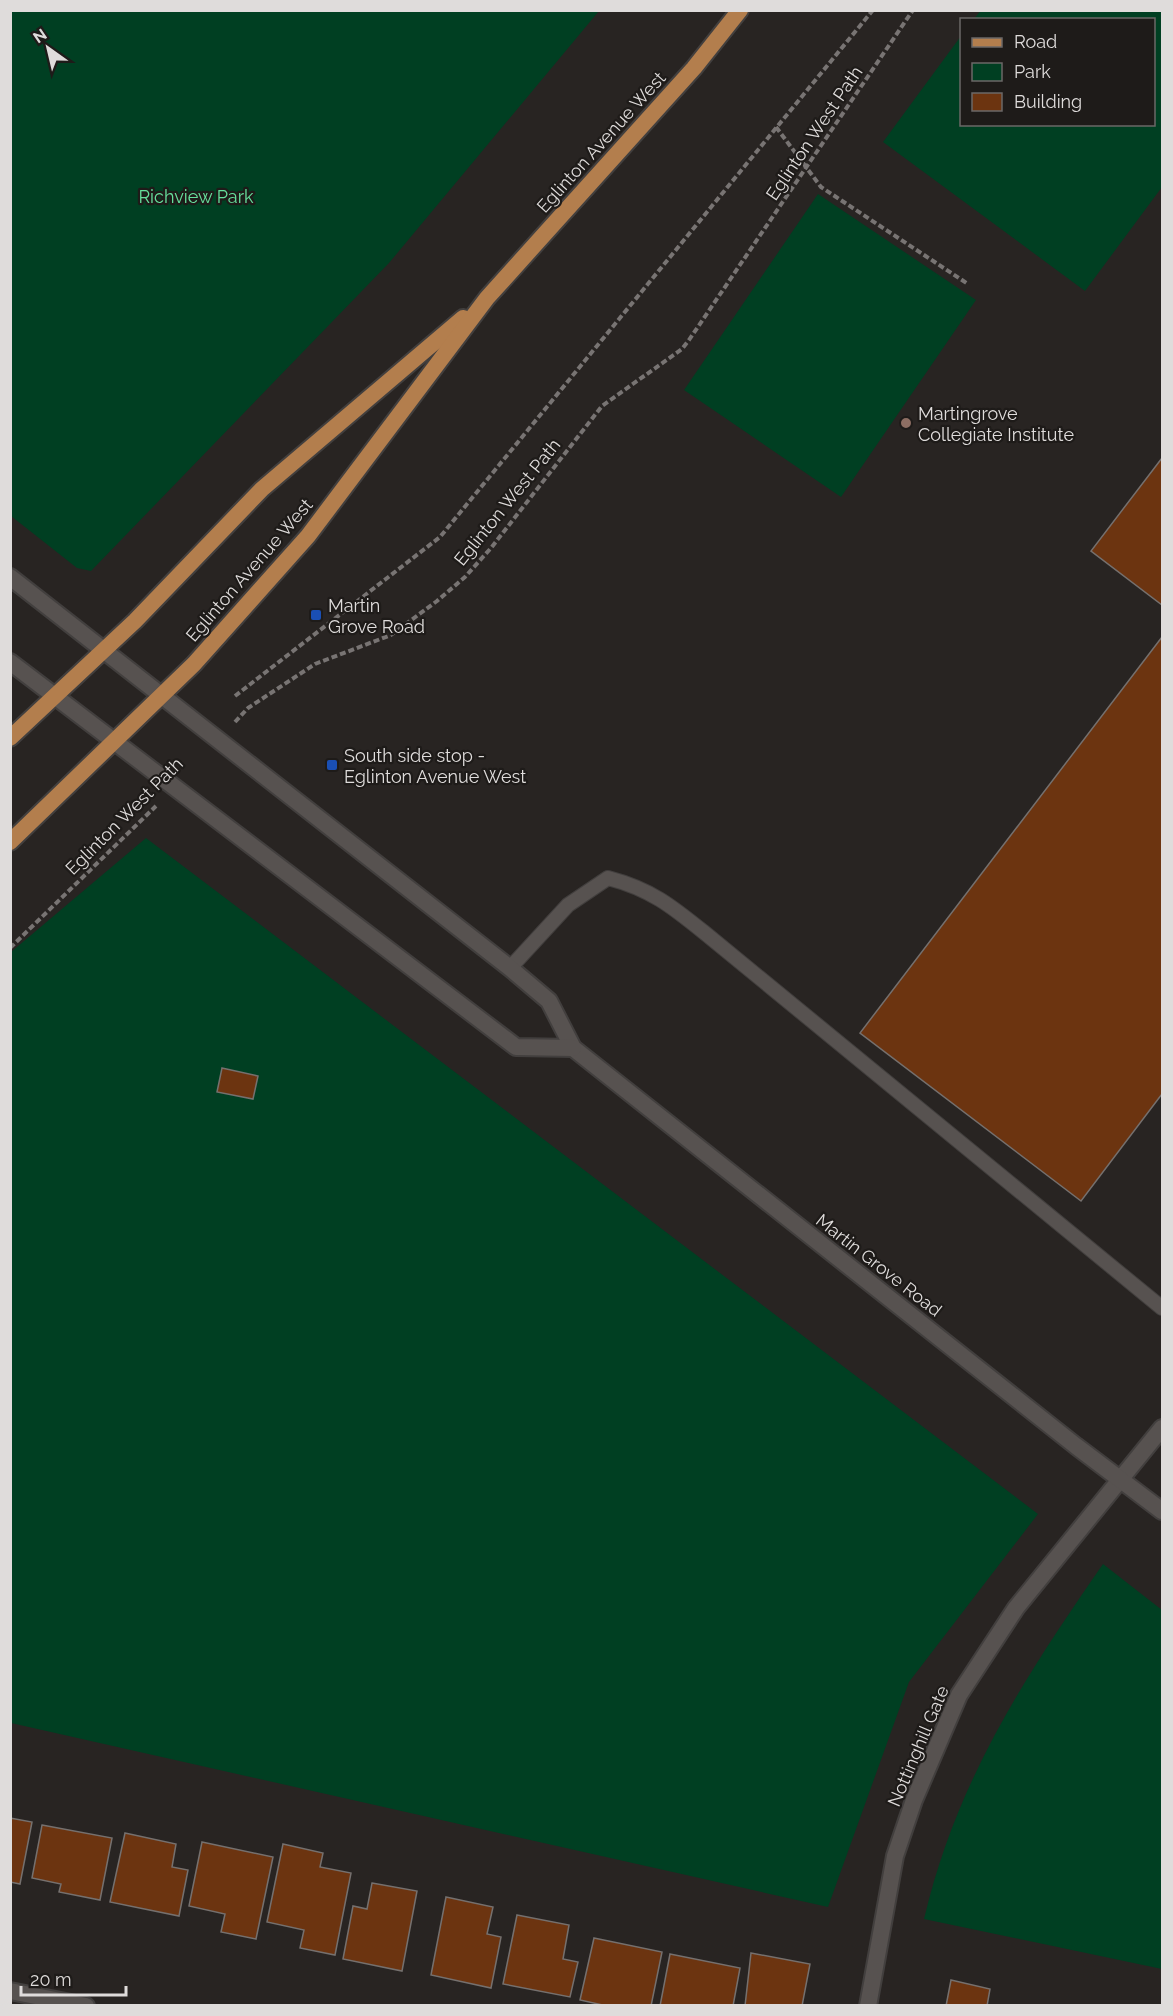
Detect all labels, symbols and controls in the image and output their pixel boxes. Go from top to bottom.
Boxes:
north arrow [18,18,78,78]
legend [960,18,1155,126]
text: N [30,25,50,47]
text: Road [1014,31,1057,52]
text: Park [1014,61,1051,82]
street label: Eglinton West Path [761,62,867,204]
street label: Eglinton Avenue West [532,67,670,217]
text: Building [1014,91,1082,112]
park label: Richview Park [138,186,254,207]
place label: Martingrove Collegiate Institute [918,403,1074,445]
marker: Martingrove Collegiate Institute [899,416,913,430]
street label: Eglinton West Path [449,434,565,570]
street label: Eglinton Avenue West [181,494,317,646]
place label: Martin Grove Road [328,595,425,637]
marker: Martin Grove Road [309,608,323,622]
place label: South side stop - Eglinton Avenue West [344,745,526,787]
street label: Eglinton West Path [61,753,187,879]
marker: South side stop - Eglinton Avenue West [325,758,339,772]
street label: Martin Grove Road [812,1209,946,1321]
street label: Nottinghill Gate [883,1682,953,1810]
scale bar [21,1959,126,1997]
text: 20 m [30,1969,72,1990]

